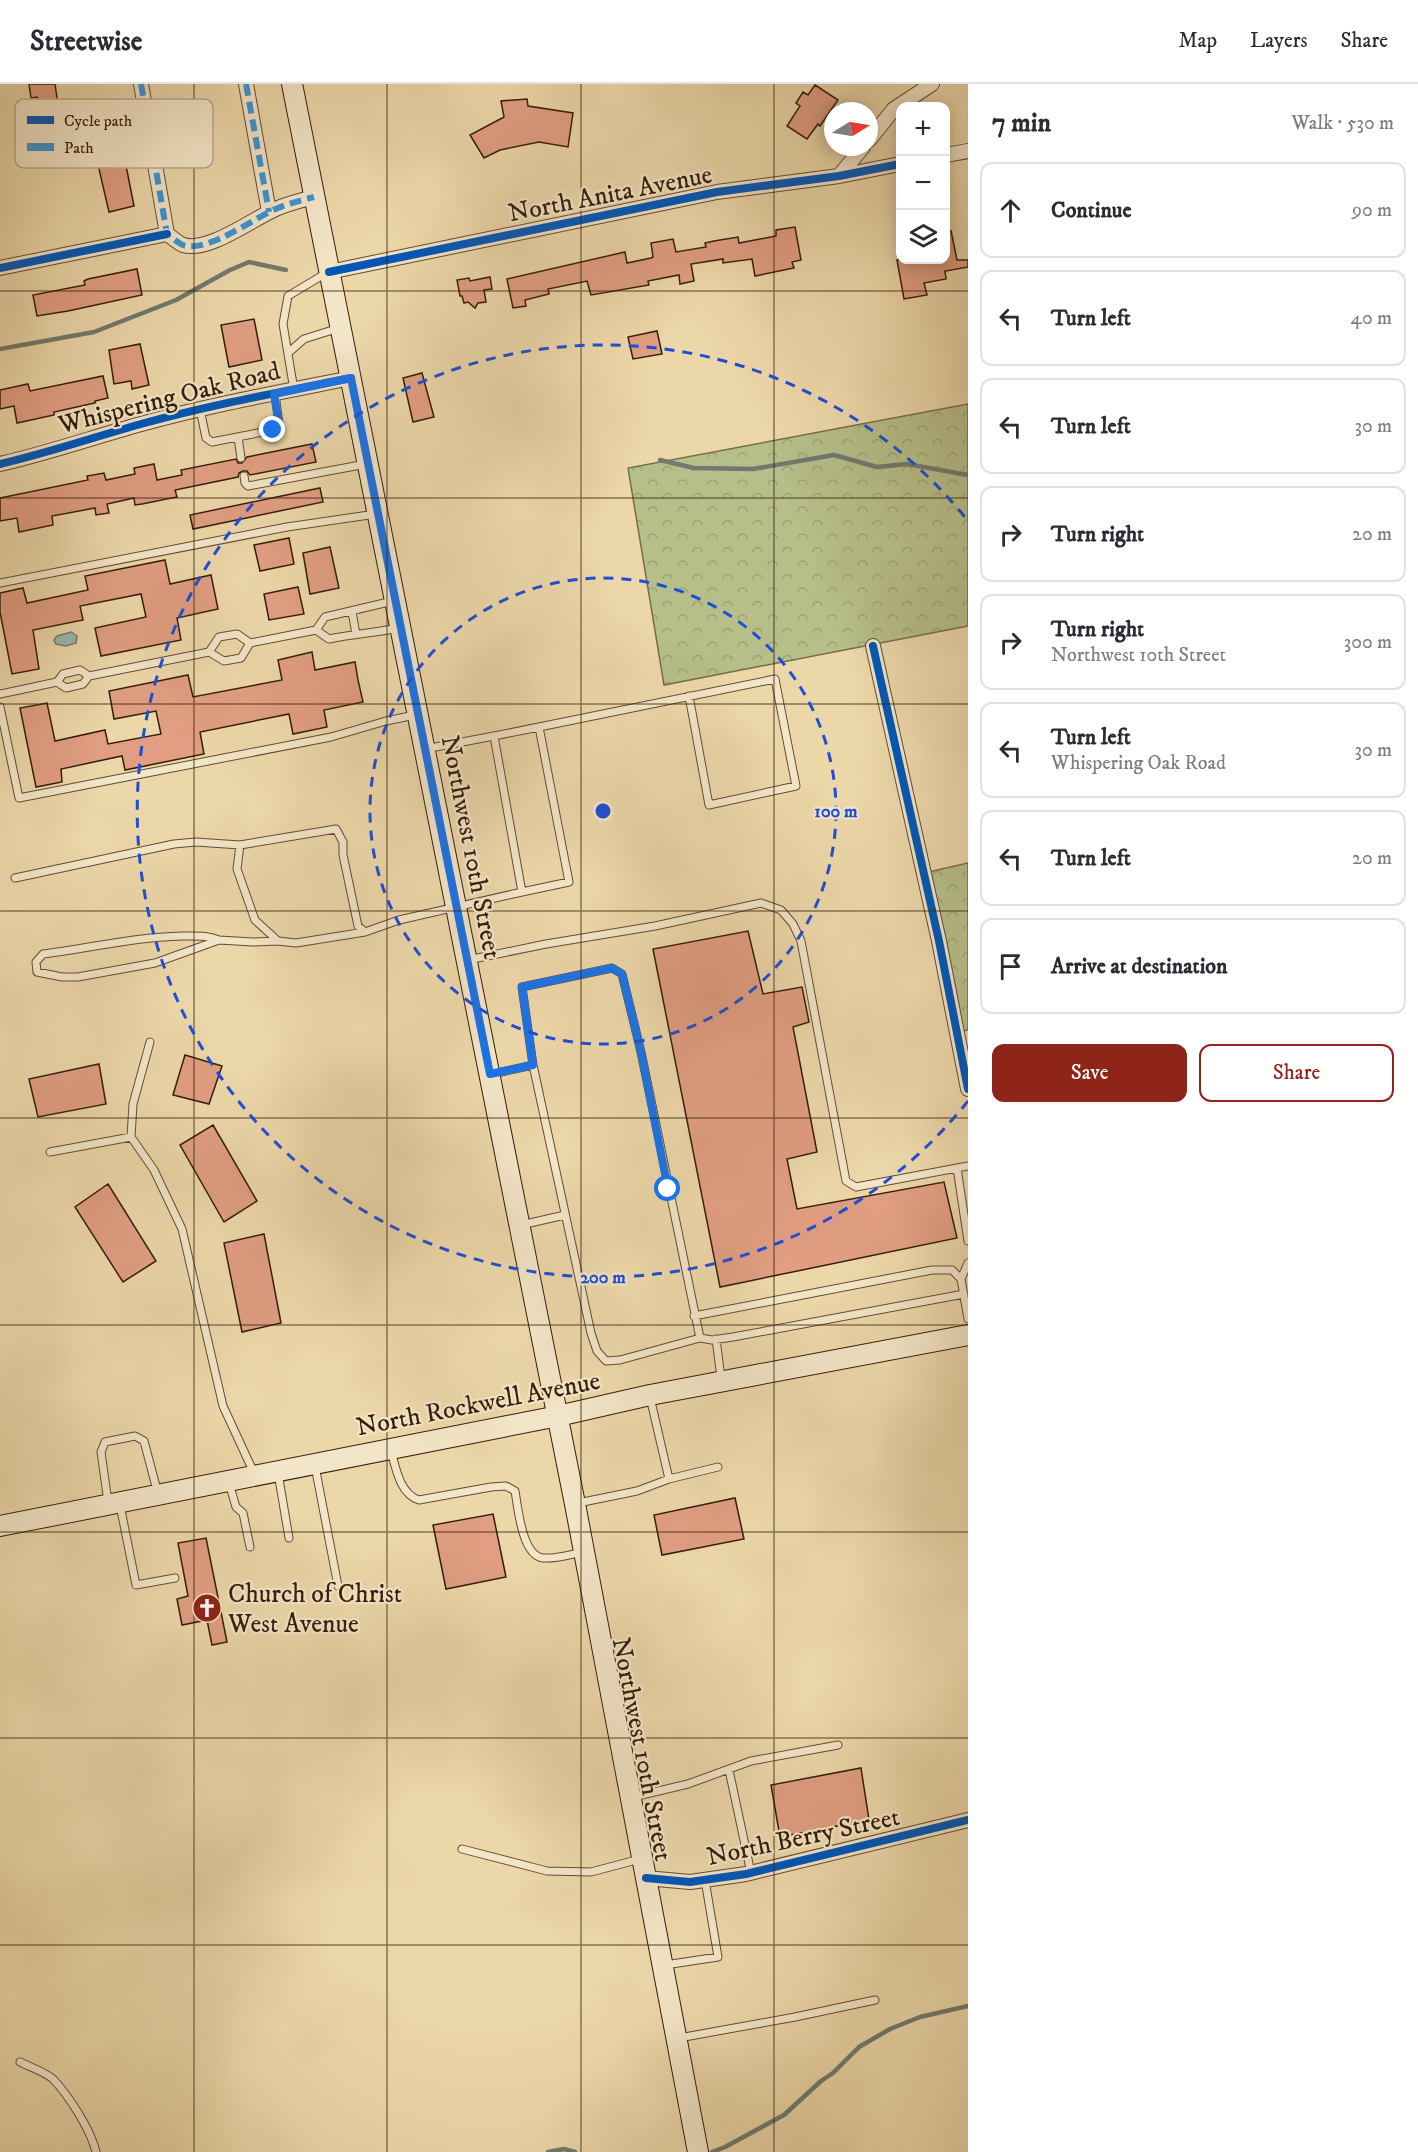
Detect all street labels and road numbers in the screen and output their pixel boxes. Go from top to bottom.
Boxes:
street label: North Anita Avenue [505,159,715,230]
street label: Whispering Oak Road [54,355,284,442]
street label: Northwest 10th Street [433,733,508,962]
street label: North Rockwell Avenue [353,1365,603,1444]
street label: Northwest 10th Street [604,1635,679,1864]
street label: North Berry Street [704,1801,903,1874]

